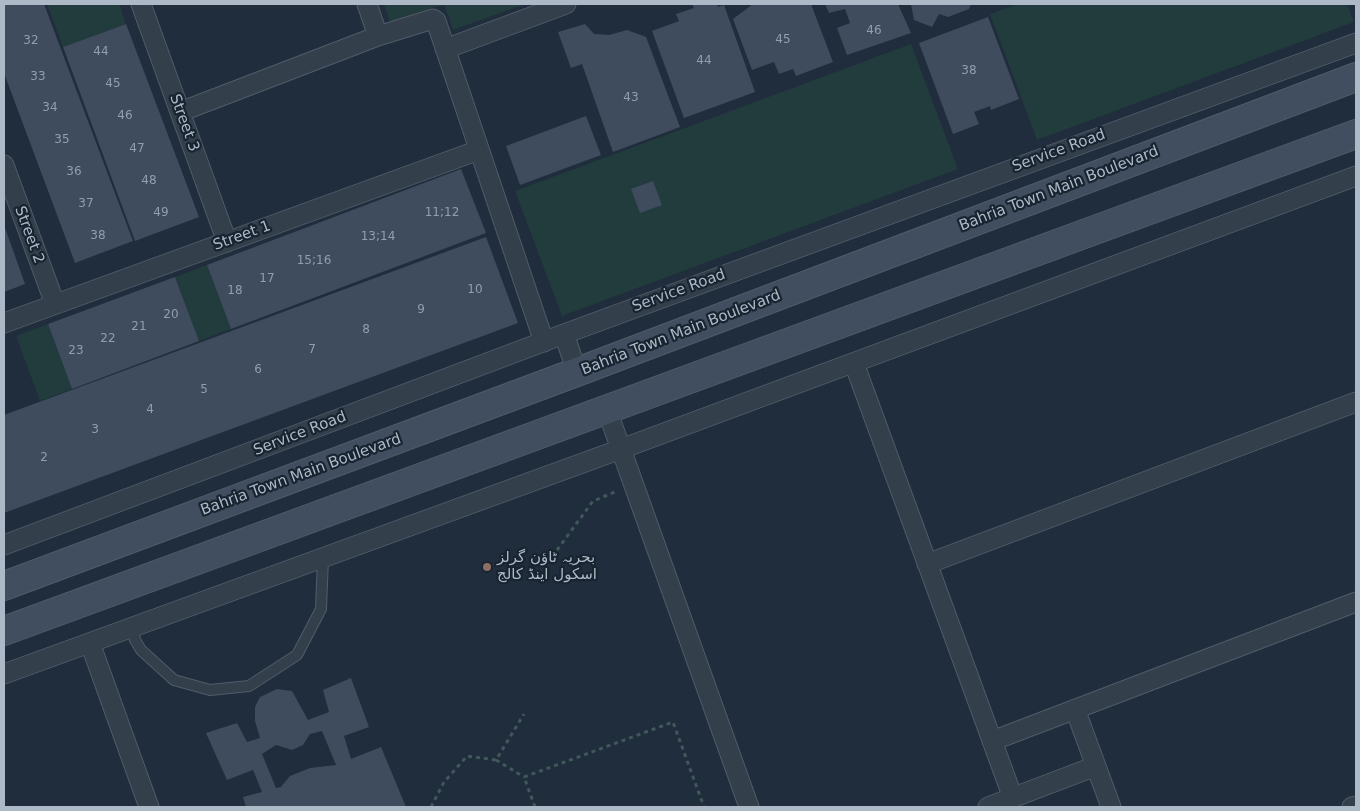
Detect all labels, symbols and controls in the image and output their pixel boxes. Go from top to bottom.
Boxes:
house number: 46 [866,24,882,38]
house number: 45 [775,33,791,47]
house number: 32 [23,34,39,48]
house number: 44 [93,45,109,59]
house number: 44 [696,54,712,68]
house number: 38 [961,64,977,78]
house number: 33 [30,70,46,84]
house number: 45 [105,77,121,91]
house number: 43 [623,91,639,105]
street label: Street 3 [165,92,203,154]
house number: 34 [42,101,58,115]
house number: 46 [117,109,133,123]
street label: Service Road [1010,126,1108,176]
house number: 35 [54,133,70,147]
house number: 47 [129,142,145,156]
street label: Bahria Town Main Boulevard [957,143,1161,235]
house number: 36 [66,165,82,179]
house number: 48 [141,174,157,188]
house number: 37 [78,197,94,211]
street label: Street 2 [10,204,48,266]
house number: 49 [153,206,169,220]
house number: 11;12 [425,206,459,220]
street label: Street 1 [211,217,273,255]
house number: 38 [90,229,106,243]
house number: 13;14 [361,230,395,244]
house number: 15;16 [297,254,331,268]
street label: Service Road [630,266,728,316]
house number: 17 [259,272,275,286]
house number: 10 [467,283,483,297]
house number: 18 [227,284,243,298]
street label: Bahria Town Main Boulevard [579,287,783,379]
house number: 9 [417,303,425,317]
house number: 20 [163,308,179,322]
house number: 21 [131,320,147,334]
house number: 8 [362,323,370,337]
house number: 22 [100,332,116,346]
house number: 7 [308,343,316,357]
house number: 23 [68,344,84,358]
house number: 6 [254,363,262,377]
house number: 5 [200,383,208,397]
house number: 4 [146,403,154,417]
street label: Service Road [251,408,349,460]
house number: 3 [91,423,99,437]
street label: Bahria Town Main Boulevard [198,430,404,520]
house number: 2 [40,451,48,465]
place label: بحریہ ٹاؤن گرلز اسکول اینڈ کالج [497,549,597,584]
marker: بحریہ ٹاؤن گرلز اسکول اینڈ کالج [481,561,493,573]

